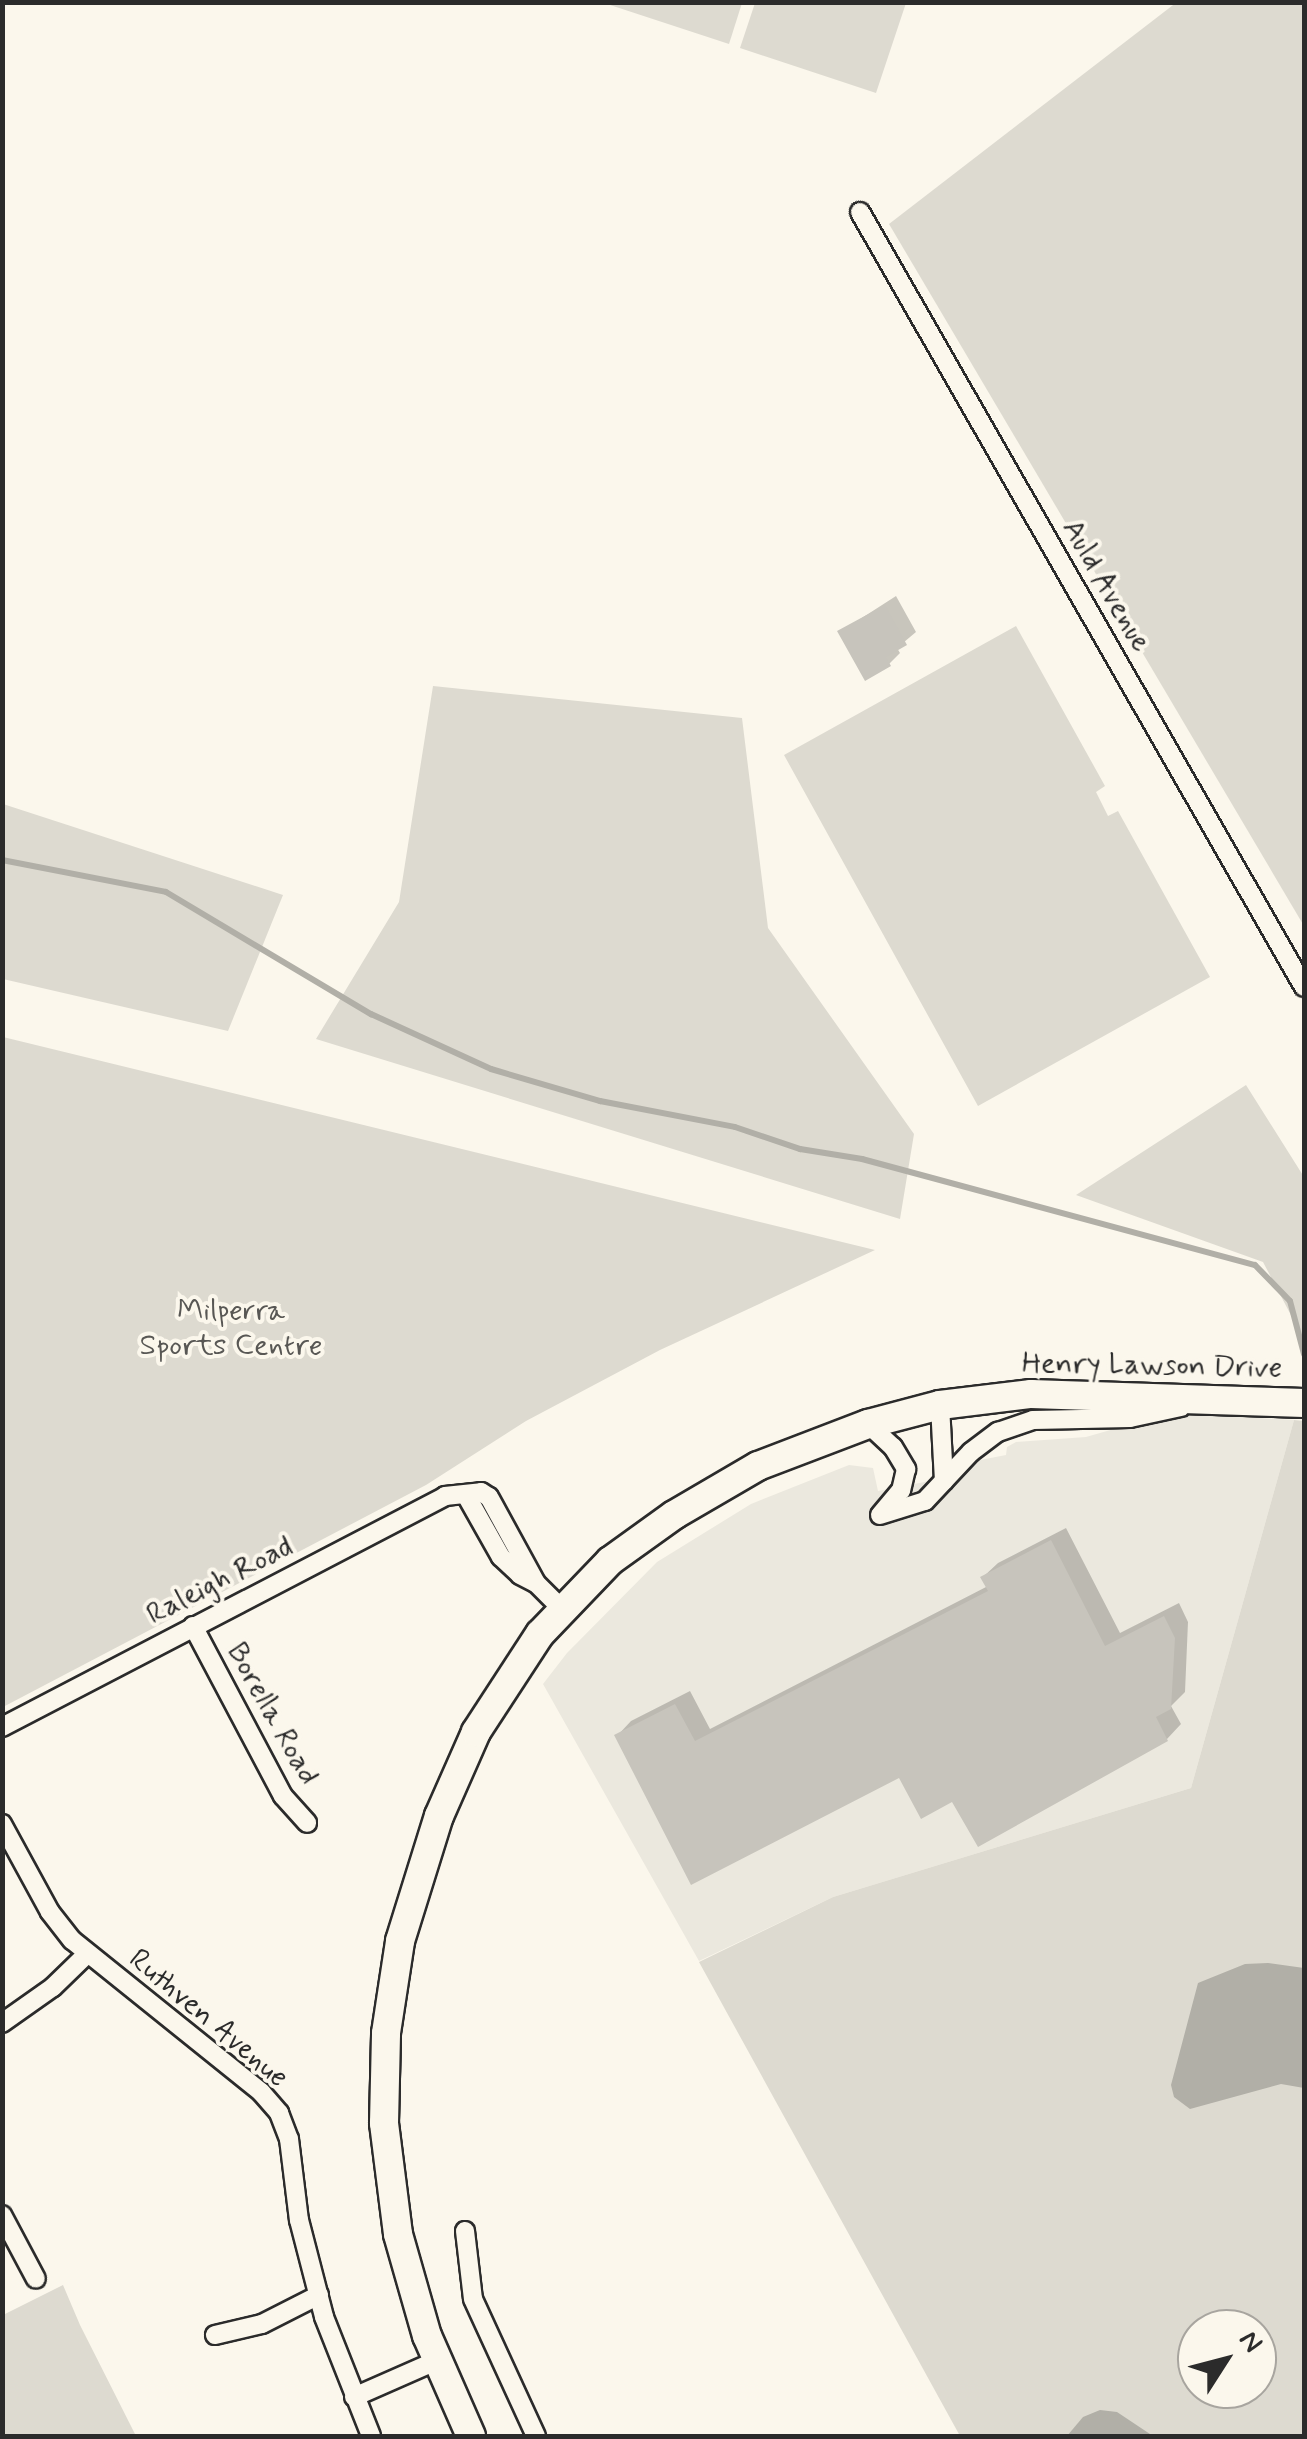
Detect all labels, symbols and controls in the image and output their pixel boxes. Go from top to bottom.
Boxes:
street label: Auld Avenue [1052,510,1160,662]
park label: Milperra Sports Centre [137,1293,325,1364]
street label: Henry Lawson Drive [1025,1346,1279,1386]
street label: Raleigh Road [142,1529,298,1633]
street label: Borella Road [218,1636,326,1792]
street label: Ruthven Avenue [119,1940,297,2098]
north arrow [1177,2309,1277,2409]
text: N [1230,2324,1271,2361]

